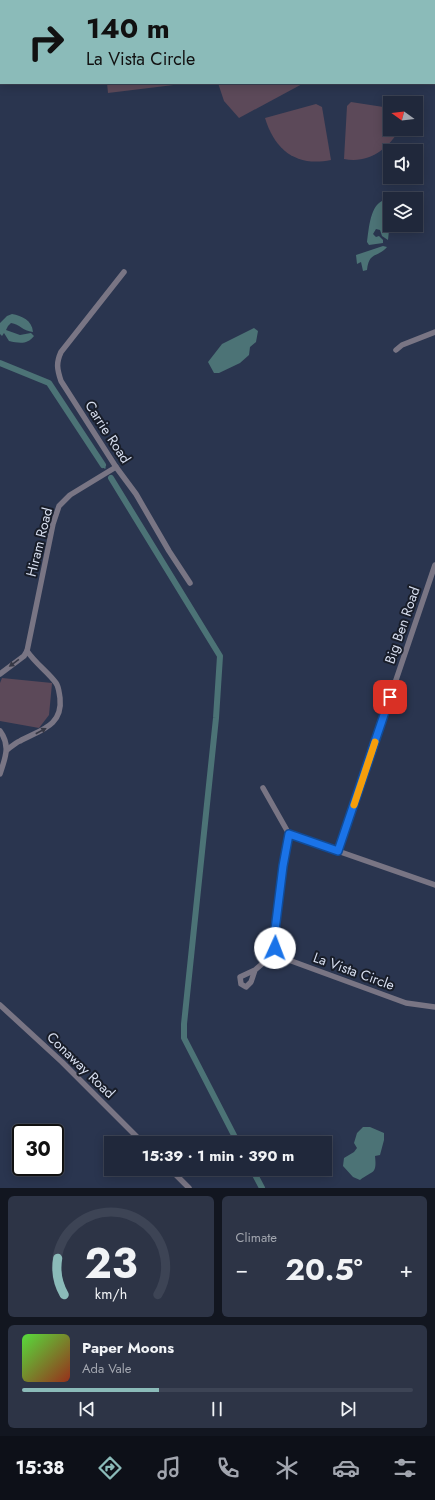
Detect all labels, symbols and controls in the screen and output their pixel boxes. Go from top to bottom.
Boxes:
text: 140 m [86,8,170,49]
icon: right [20,16,72,68]
text: La Vista Circle [86,46,195,72]
north arrow [383,96,423,136]
map controls [383,96,423,232]
button: sound [383,144,423,184]
button: layers [383,192,423,232]
street label: Carrie Road [80,397,136,467]
street label: Hiram Road [21,505,57,579]
street label: Big Ben Road [379,584,425,666]
one-way arrow [8,659,19,667]
pin [373,680,407,714]
icon: arrive [379,686,401,708]
one-way arrow [35,728,47,734]
position arrow [254,927,296,969]
street label: La Vista Circle [311,947,397,995]
street label: Conaway Road [42,1027,120,1103]
speed limit sign: 30 [12,1124,64,1176]
text: 15:39 · 1 min · 390 m [142,1145,294,1167]
text: Climate [236,1228,277,1247]
text: 23 [84,1232,137,1293]
text: 20.5° [285,1248,363,1291]
text: − [236,1253,248,1285]
text: + [399,1253,413,1285]
text: km/h [95,1283,127,1303]
text: Paper Moons [82,1337,174,1359]
text: Ada Vale [82,1359,131,1378]
icon: previous [76,1398,98,1420]
icon: pause [206,1398,228,1420]
icon: next [337,1398,359,1420]
icon: directions [96,1454,124,1482]
icon: music [155,1454,183,1482]
icon: phone [214,1454,242,1482]
icon: climate [273,1454,301,1482]
icon: car [332,1454,360,1482]
icon: filters [391,1454,419,1482]
text: 15:38 [16,1455,65,1481]

